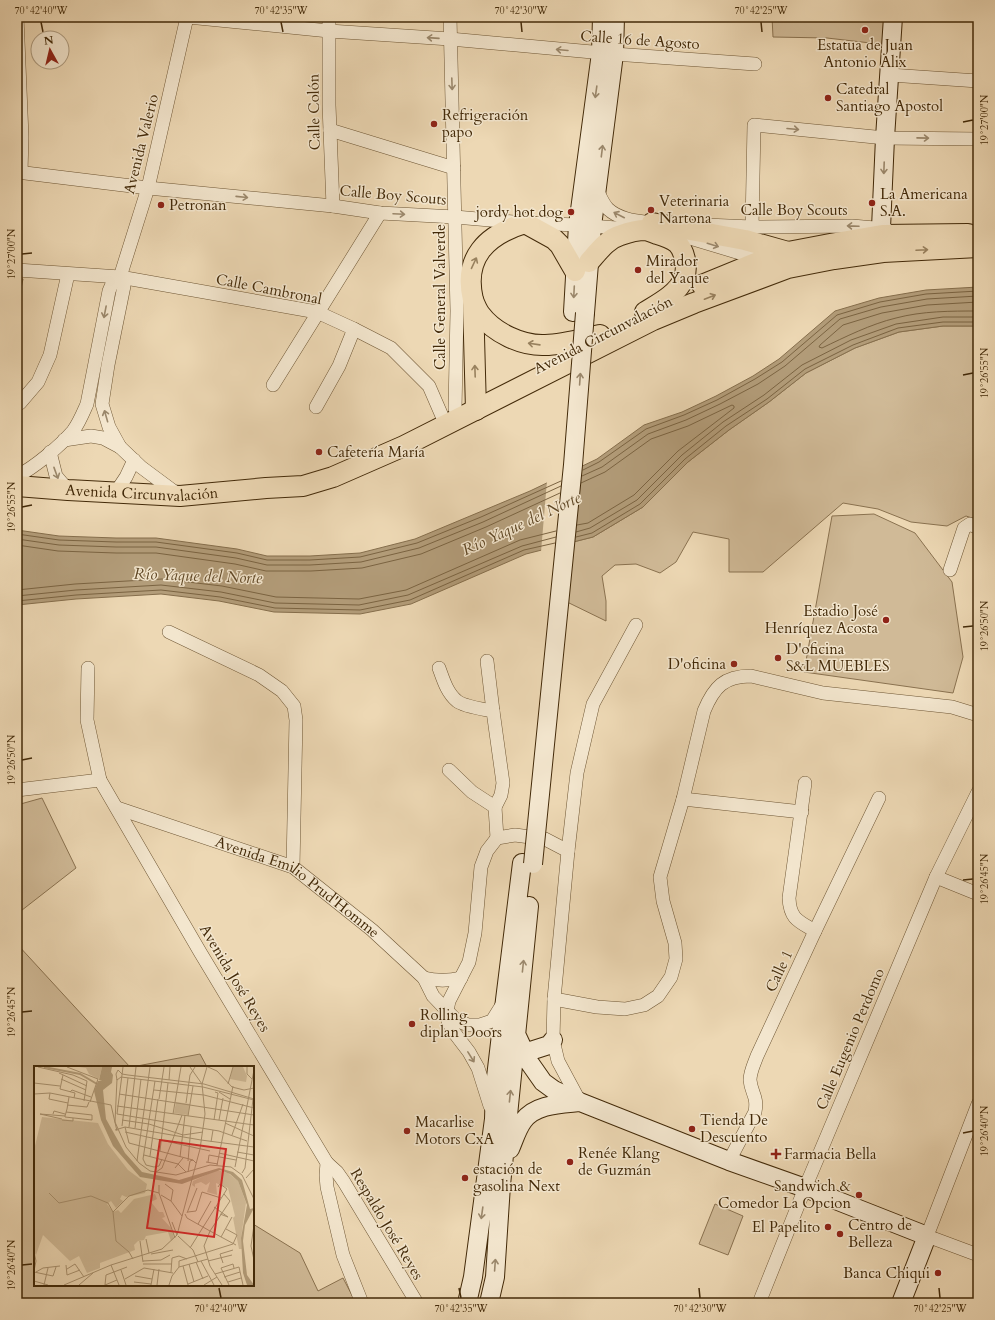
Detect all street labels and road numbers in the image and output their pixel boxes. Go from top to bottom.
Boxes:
street label: Calle 16 de Agosto [580,26,700,54]
street label: Calle Colón [303,73,325,150]
street label: Avenida Valerio [119,92,163,196]
street label: Calle Boy Scouts [339,180,447,210]
street label: Calle Boy Scouts [740,200,848,220]
street label: Calle General Valverde [430,224,450,370]
street label: Calle Cambronal [214,269,324,309]
street label: Avenida Circunvalación [530,291,676,379]
street label: Avenida Circunvalación [65,480,220,506]
street label: Avenida Emilio Prud'Homme [213,832,384,942]
street label: Avenida José Reyes [195,920,275,1036]
street label: Calle 1 [761,947,797,995]
street label: Calle Eugenio Perdomo [811,965,889,1113]
street label: Respaldo José Reyes [346,1165,428,1283]

